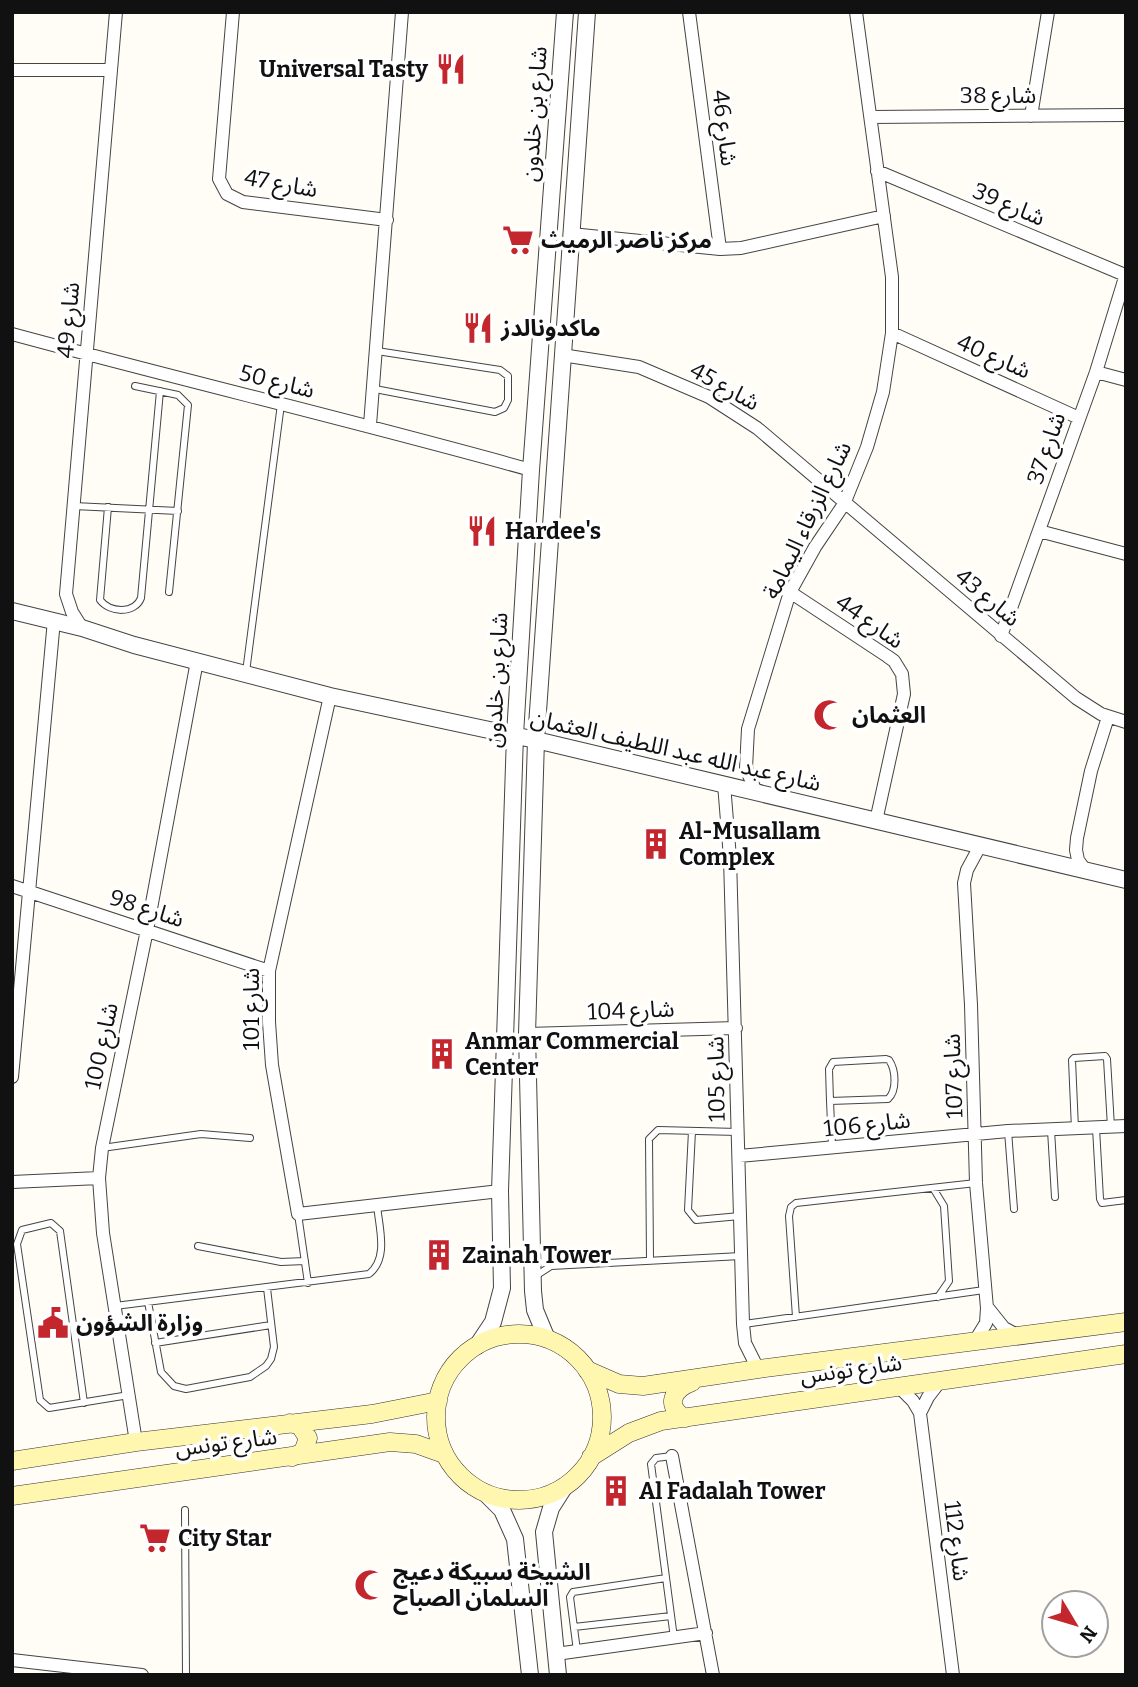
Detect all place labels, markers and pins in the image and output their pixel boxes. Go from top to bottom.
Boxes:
restaurant icon: Universal Tasty [434,52,468,86]
place label: Universal Tasty [259,55,428,83]
supermarket icon: مركز ناصر الرميث [501,223,535,257]
place label: مركز ناصر الرميث [541,226,712,254]
restaurant icon: ماكدونالدز [461,311,495,345]
place label: ماكدونالدز [500,314,601,342]
restaurant icon: Hardee's [465,514,499,548]
place label: Hardee's [505,517,601,545]
mosque icon: العثمان [812,698,846,732]
place label: العثمان [852,701,926,729]
place label: Al-Musallam Complex [679,817,820,871]
building icon: Al-Musallam Complex [639,827,673,861]
place label: Anmar Commercial Center [465,1027,679,1081]
building icon: Anmar Commercial Center [425,1037,459,1071]
building icon: Zainah Tower [422,1238,456,1272]
place label: Zainah Tower [462,1241,612,1269]
public building icon: وزارة الشؤون [36,1306,70,1340]
place label: وزارة الشؤون [76,1309,203,1337]
building icon: Al Fadalah Tower [599,1474,633,1508]
place label: Al Fadalah Tower [639,1477,826,1505]
supermarket icon: City Star [138,1521,172,1555]
place label: City Star [178,1524,272,1552]
place label: الشيخة سبيكة دعيج السلمان الصباح [393,1558,591,1615]
mosque icon: الشيخة سبيكة دعيج السلمان الصباح [353,1568,387,1602]

